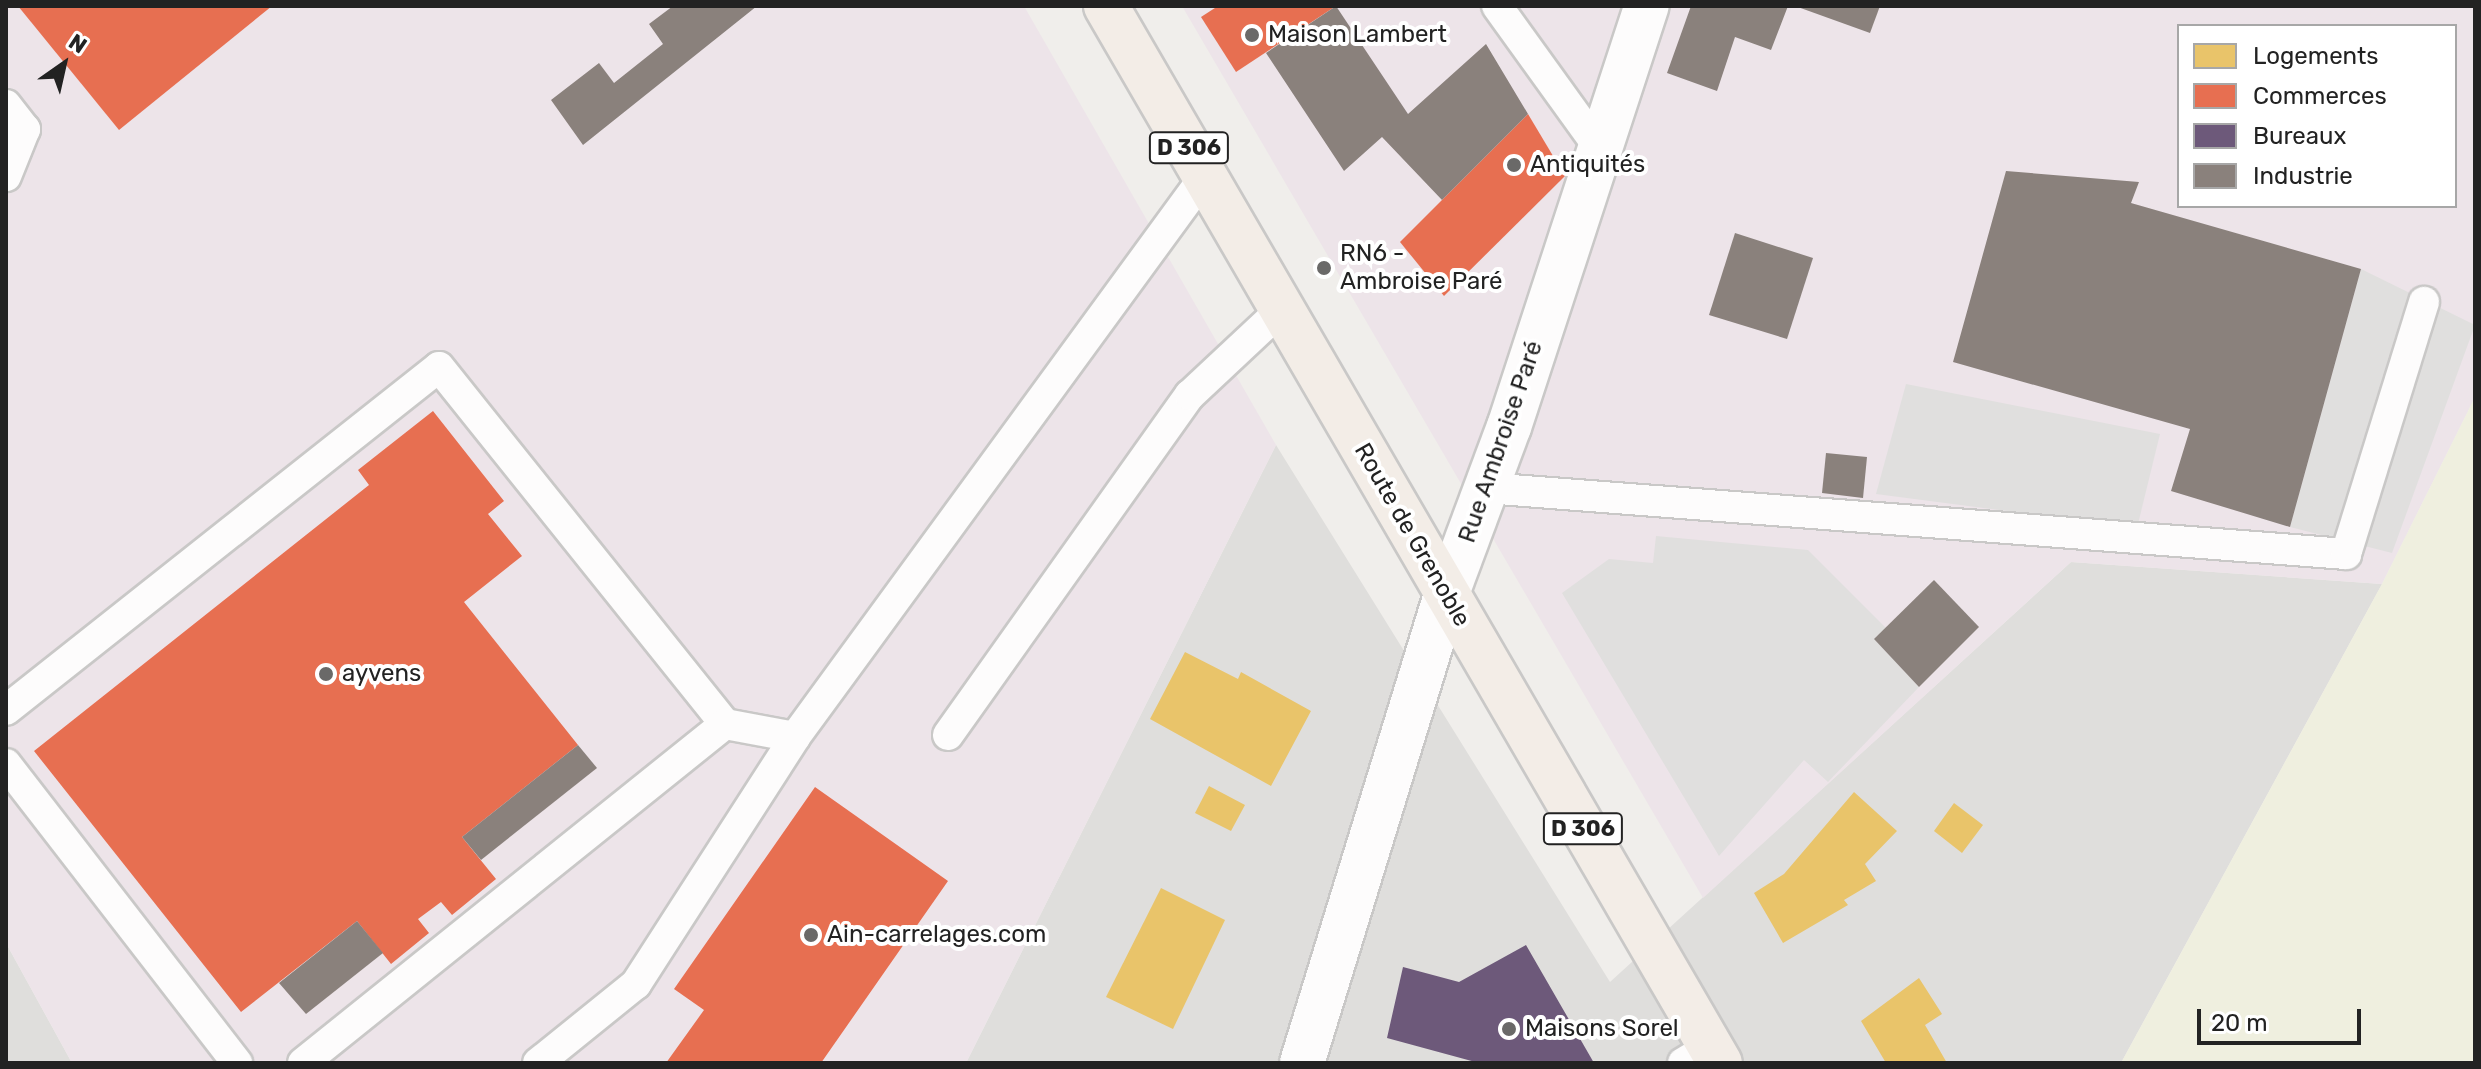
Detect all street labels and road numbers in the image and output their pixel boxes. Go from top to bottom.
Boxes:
road number: D 306 [1147,130,1231,166]
street label: Rue Ambroise Paré [1453,337,1549,547]
street label: Route de Grenoble [1348,438,1476,632]
road number: D 306 [1541,811,1625,847]

